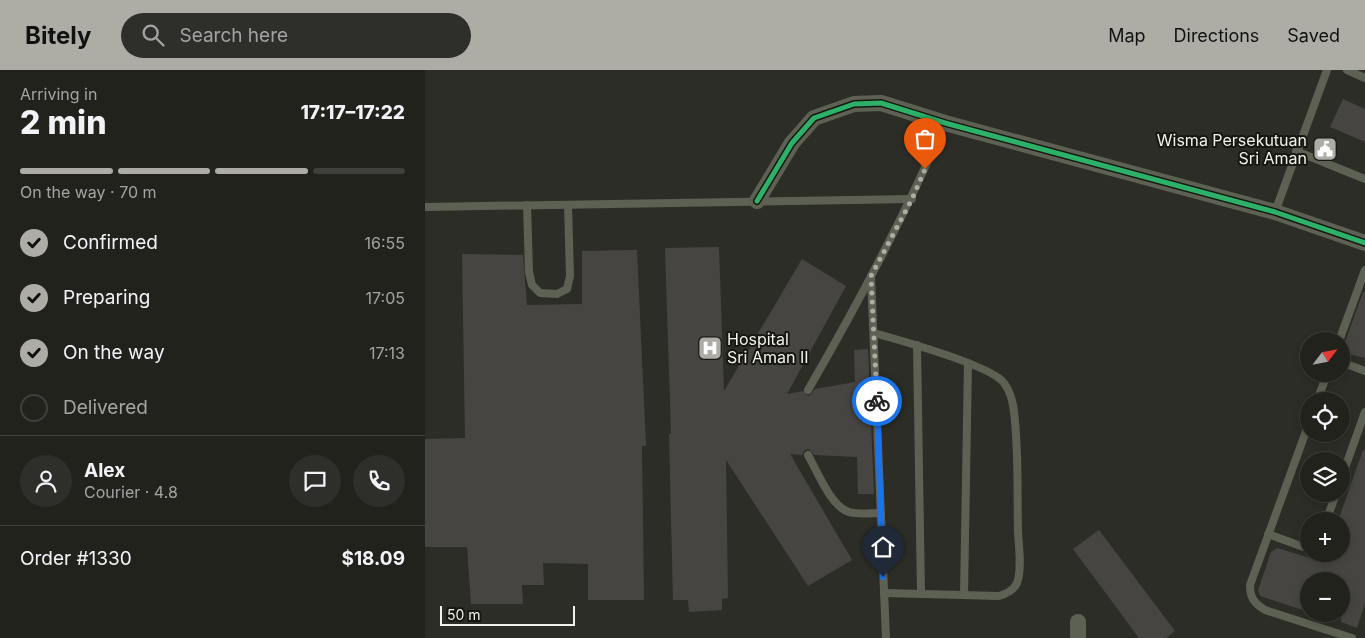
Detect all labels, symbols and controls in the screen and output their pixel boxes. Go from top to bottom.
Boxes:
search box [121,13,471,58]
text: Bitely [25,21,91,50]
icon: search [139,21,167,49]
text: Search here [179,24,288,47]
text: Map [1108,25,1146,46]
text: Directions [1174,25,1259,46]
text: Saved [1287,25,1340,46]
text: Arriving in [20,84,97,104]
text: 17:17–17:22 [300,101,405,124]
text: 2 min [20,103,106,142]
pin [904,118,946,169]
icon: bag [911,125,939,153]
place label: Wisma Persekutuan Sri Aman [1157,130,1307,168]
public building icon: Wisma Persekutuan Sri Aman [1312,136,1338,162]
text: On the way · 70 m [20,182,157,202]
icon: check [20,229,48,257]
text: Confirmed [63,231,158,254]
text: 16:55 [365,233,405,253]
icon: check [20,284,48,312]
text: Preparing [63,286,150,309]
text: 17:05 [366,288,405,308]
place label: Hospital Sri Aman II [727,329,809,367]
north arrow [1300,332,1350,382]
map controls [1300,332,1350,622]
hospital icon: Hospital Sri Aman II [697,335,723,361]
icon: check [20,339,48,367]
text: On the way [63,341,165,364]
text: 17:13 [369,343,405,363]
courier [852,376,902,426]
icon: bike [863,387,891,415]
button: locate [1300,392,1350,442]
text: Delivered [63,396,148,419]
button: layers [1300,452,1350,502]
button: person [20,455,72,507]
button: chat [289,455,341,507]
button: phone [353,455,405,507]
text: Alex [84,459,125,482]
text: Courier · 4.8 [84,482,178,502]
button: + [1300,512,1350,562]
pin [862,526,904,577]
icon: home [869,533,897,561]
text: Order #1330 [20,547,132,570]
text: $18.09 [341,547,405,570]
button: − [1300,572,1350,622]
scale bar [440,603,575,626]
text: 50 m [447,606,481,623]

